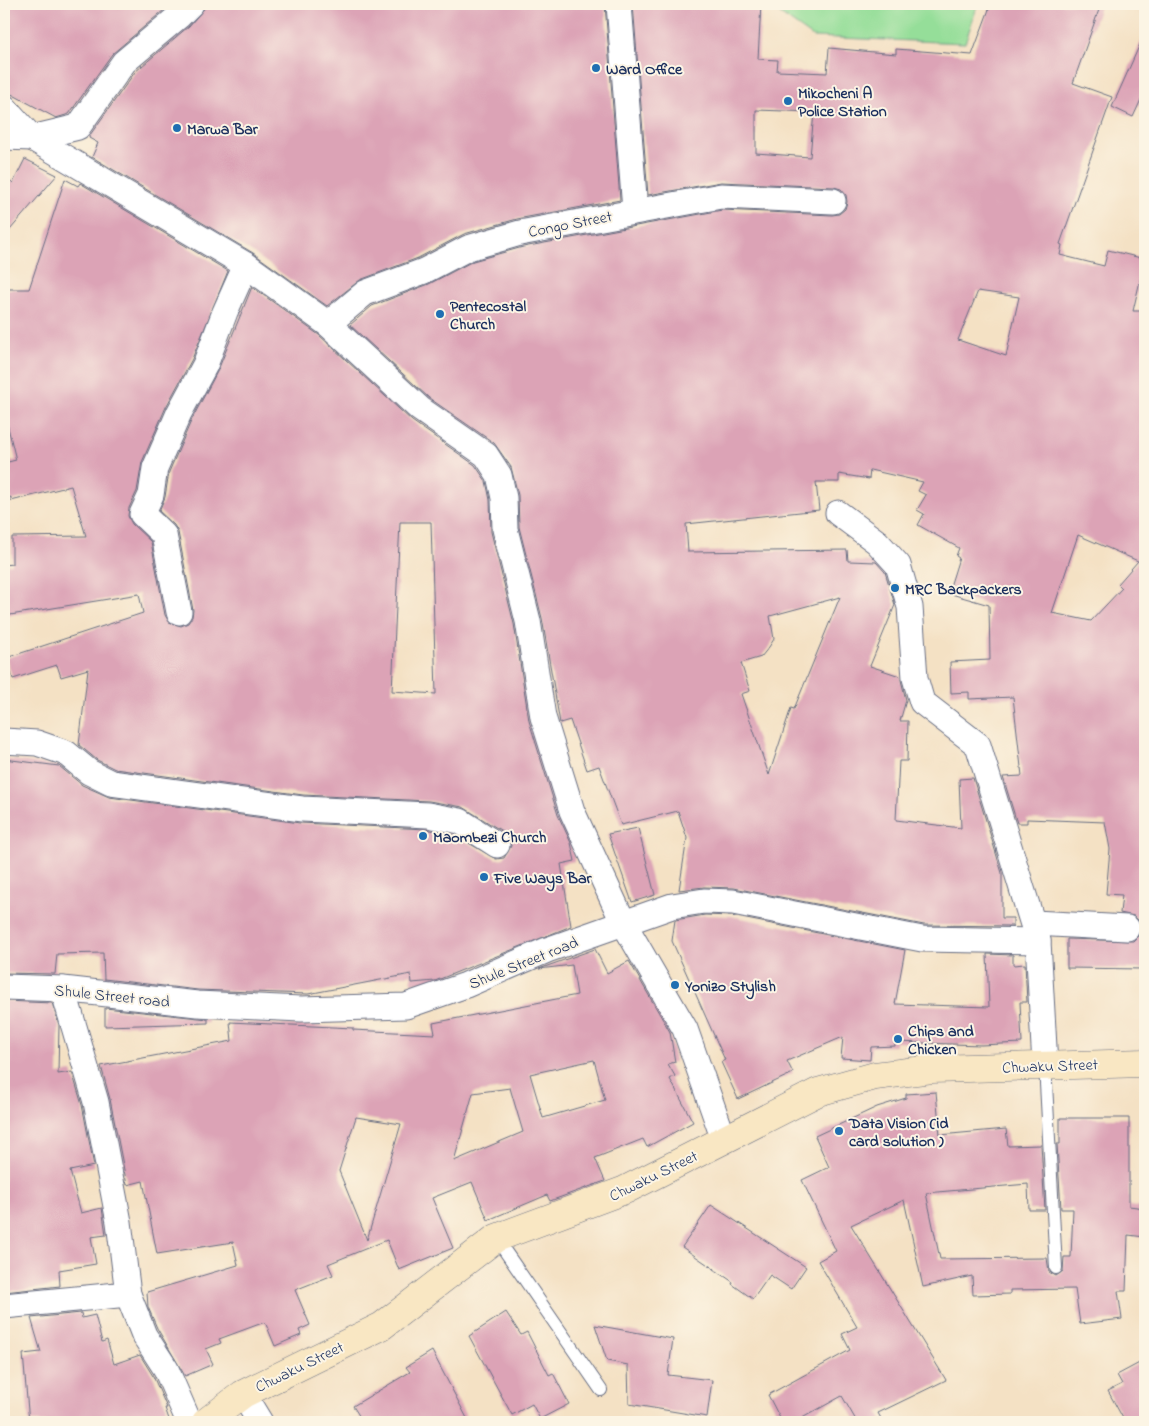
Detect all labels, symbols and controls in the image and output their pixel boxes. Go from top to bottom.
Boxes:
place label: Ward Office [606,58,683,82]
marker: Ward Office [590,62,602,74]
place label: Mikocheni A Police Station [798,82,887,124]
marker: Mikocheni A Police Station [782,95,794,107]
place label: Marwa Bar [187,118,259,142]
marker: Marwa Bar [171,122,183,134]
street label: Congo Street [526,205,615,245]
place label: Pentecostal Church [450,295,526,337]
marker: Pentecostal Church [434,308,446,320]
place label: MRC Backpackers [905,578,1022,602]
marker: MRC Backpackers [889,582,901,594]
place label: Maombezi Church [433,826,547,850]
marker: Maombezi Church [417,830,429,842]
place label: Five Ways Bar [493,867,593,892]
marker: Five Ways Bar [478,871,490,883]
street label: Shule Street road [465,931,582,997]
place label: Yonizo Stylish [684,975,776,1000]
street label: Shule Street road [53,979,171,1015]
marker: Yonizo Stylish [669,979,681,991]
place label: Chips and Chicken [908,1020,974,1062]
marker: Chips and Chicken [892,1033,904,1045]
street label: Chwaku Street [1002,1053,1099,1081]
place label: Data Vision (id card solution ) [848,1112,948,1154]
marker: Data Vision (id card solution ) [833,1125,845,1137]
street label: Chwaku Street [605,1145,703,1209]
street label: Chwaku Street [251,1336,349,1400]

